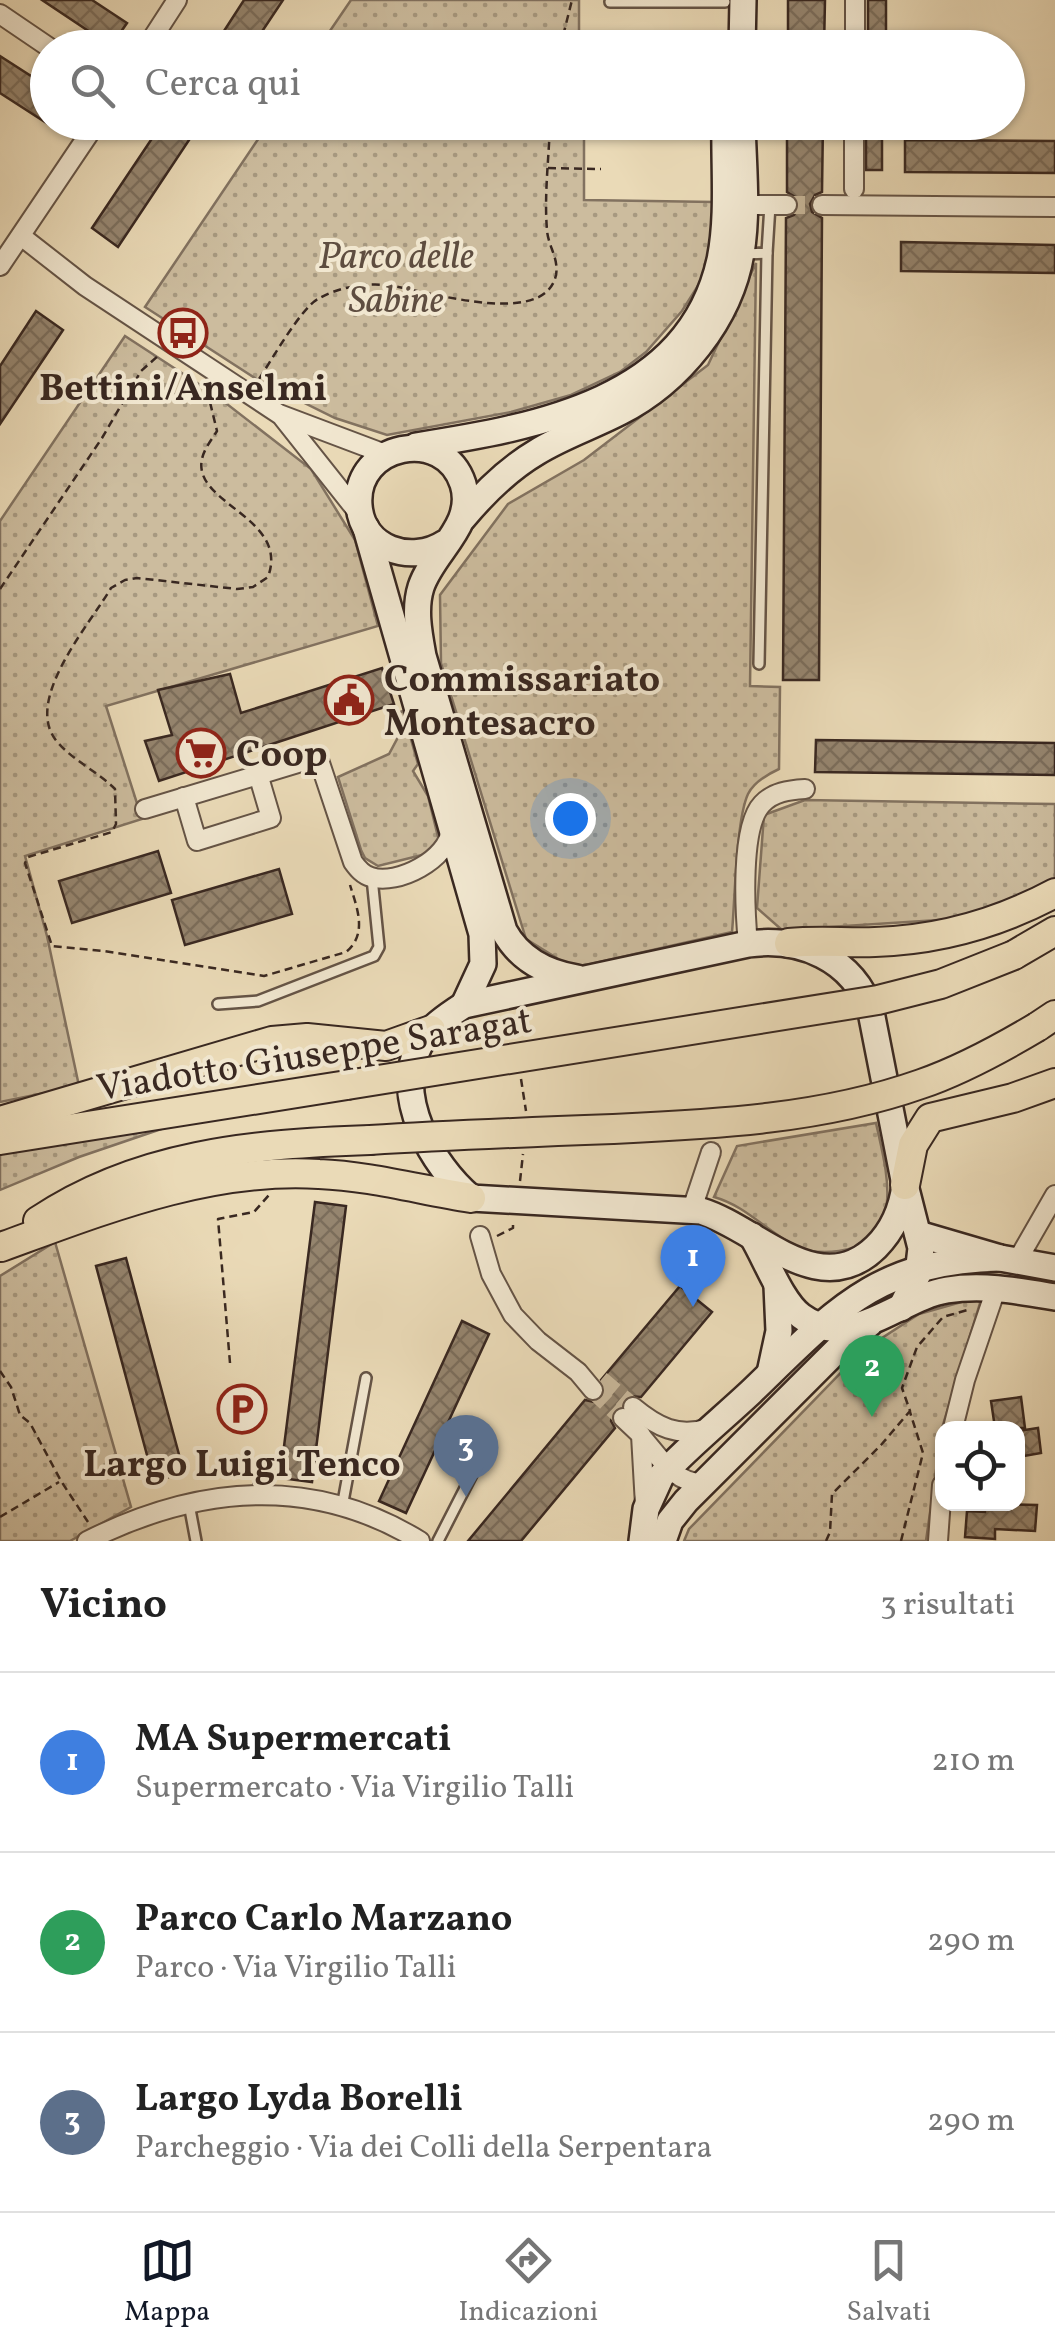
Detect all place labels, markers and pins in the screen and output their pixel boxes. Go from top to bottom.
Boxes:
bus stop icon: Bettini/Anselmi [157,307,209,359]
place label: Bettini/Anselmi [39,364,327,417]
place label: Commissariato Montesacro [384,655,660,752]
public building icon: Commissariato Montesacro [323,674,375,726]
supermarket icon: Coop [175,727,227,779]
place label: Coop [236,730,328,783]
pin: 1 [660,1224,726,1307]
pin: 2 [840,1334,904,1417]
parking icon: Largo Luigi Tenco [216,1383,268,1435]
pin: 3 [434,1414,498,1497]
place label: Largo Luigi Tenco [83,1440,401,1493]

